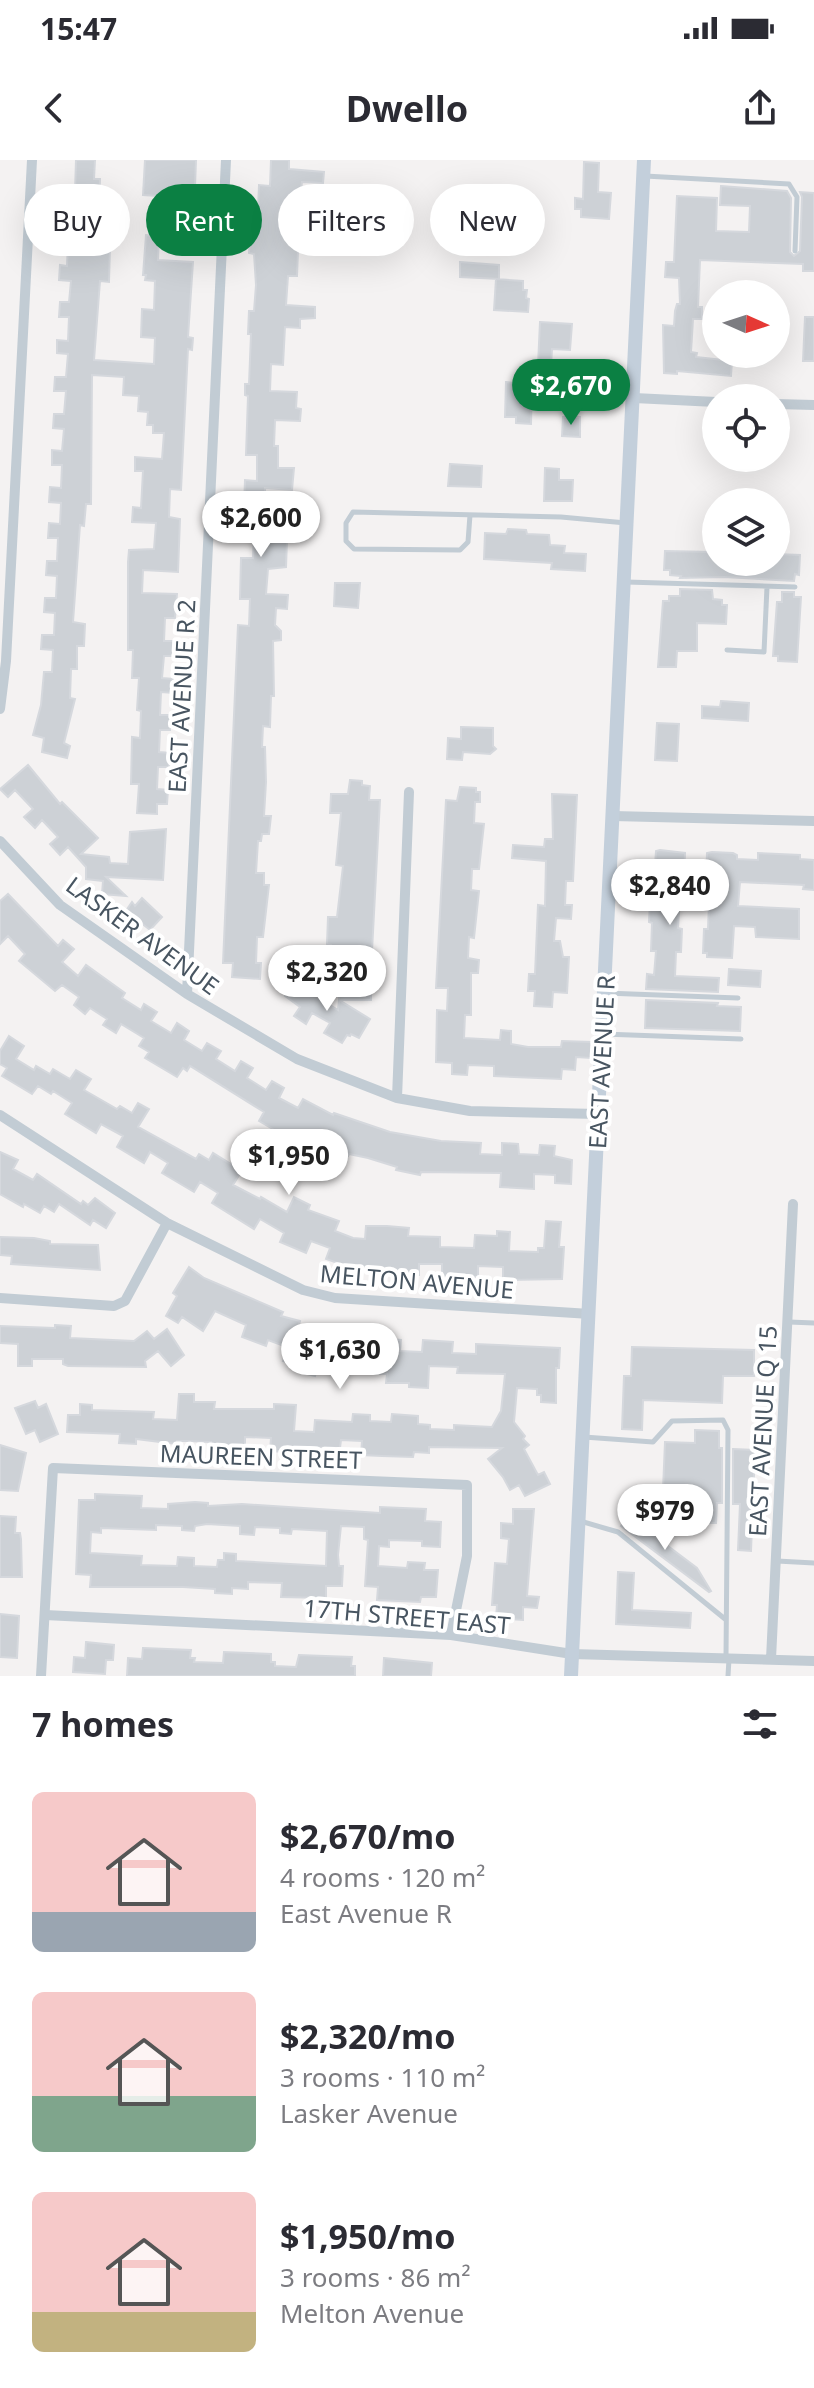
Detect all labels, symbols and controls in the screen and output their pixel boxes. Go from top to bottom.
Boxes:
text: 15:47 [40,8,117,49]
text: Dwello [346,84,468,133]
icon: back [32,86,76,130]
icon: share [738,86,782,130]
chip: Buy [24,184,130,256]
chip: Rent [146,184,262,256]
chip: Filters [278,184,414,256]
chip: New [430,184,545,256]
north arrow [702,280,790,368]
map controls [702,280,790,576]
pin: $2,670 [506,359,636,427]
text: $2,670 [530,367,612,403]
button: locate [702,384,790,472]
button: layers [702,488,790,576]
pin: $2,600 [196,491,326,559]
text: $2,600 [220,499,302,535]
street label: EAST AVENUE R 2 [159,598,203,794]
pin: $2,840 [605,859,735,927]
text: $2,840 [629,867,711,903]
street label: LASKER AVENUE [60,868,226,1002]
pin: $2,320 [262,945,392,1013]
text: $2,320 [286,953,368,989]
street label: EAST AVENUE R [580,974,622,1150]
pin: $1,950 [224,1129,354,1197]
text: $1,950 [248,1137,330,1173]
street label: MELTON AVENUE [319,1256,515,1306]
pin: $1,630 [275,1323,405,1391]
street label: EAST AVENUE Q 15 [740,1325,784,1537]
text: $1,630 [299,1331,381,1367]
street label: MAUREEN STREET [159,1436,363,1476]
pin: $979 [618,1484,712,1552]
text: $979 [635,1492,695,1528]
street label: 17TH STREET EAST [302,1591,513,1642]
text: 7 homes [32,1701,174,1747]
icon: filters [738,1702,782,1746]
text: $2,670/mo [280,1813,455,1859]
icon: home [96,1824,192,1920]
text: 4 rooms · 120 m² [280,1859,485,1895]
text: East Avenue R [280,1895,452,1931]
text: $2,320/mo [280,2013,455,2059]
icon: home [96,2024,192,2120]
text: 3 rooms · 110 m² [280,2059,485,2095]
text: Lasker Avenue [280,2095,458,2131]
text: $1,950/mo [280,2213,455,2259]
icon: home [96,2224,192,2320]
text: 3 rooms · 86 m² [280,2259,470,2295]
text: Melton Avenue [280,2295,464,2331]

